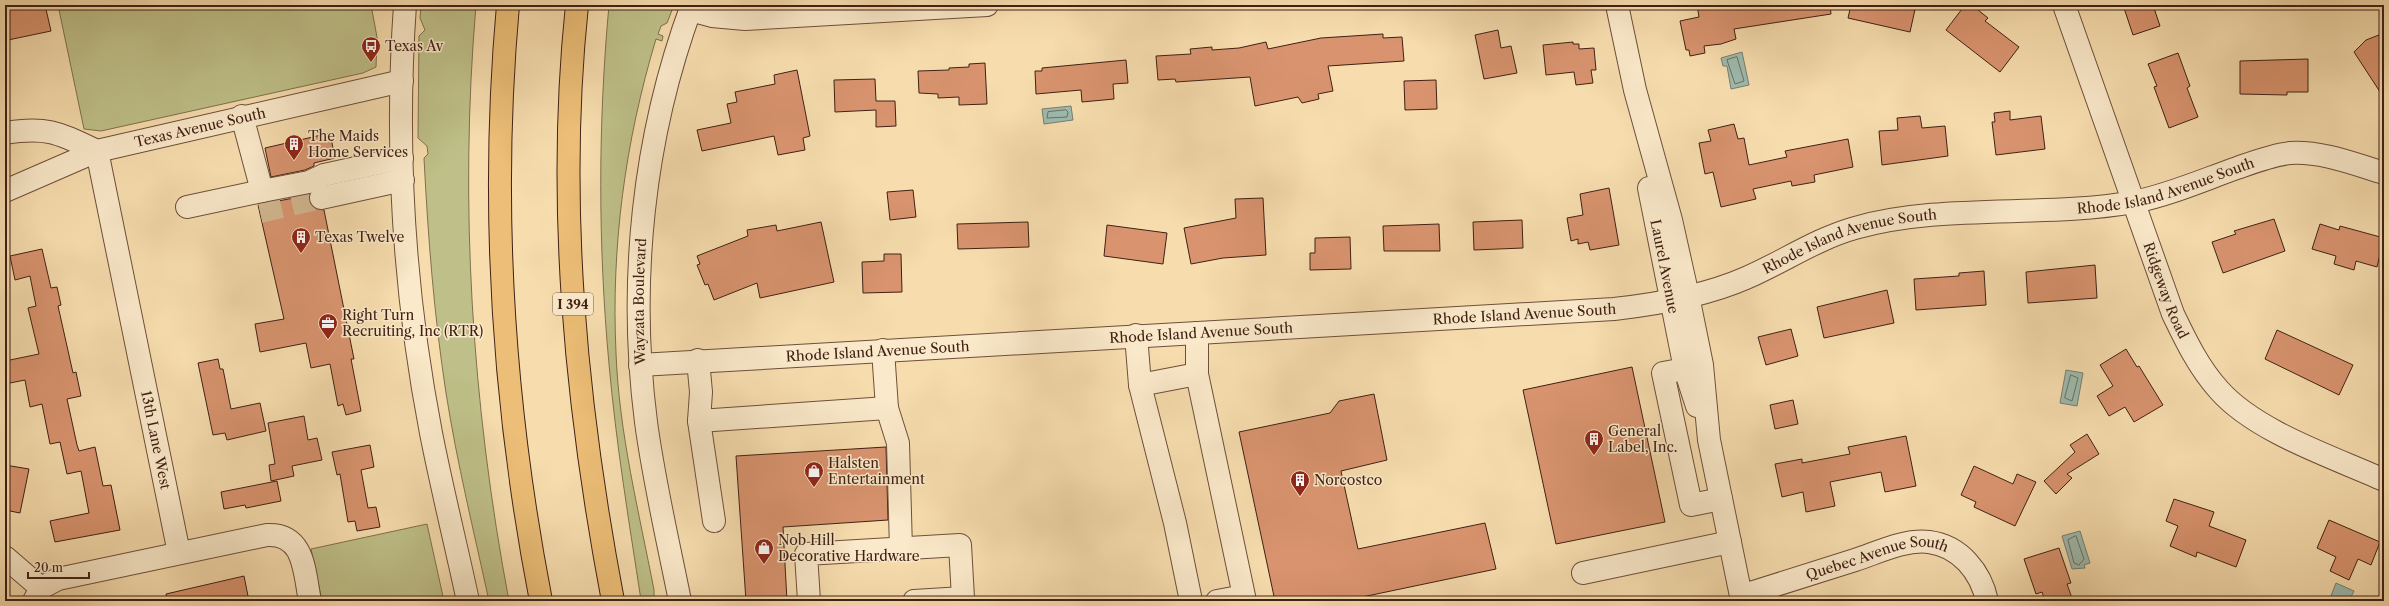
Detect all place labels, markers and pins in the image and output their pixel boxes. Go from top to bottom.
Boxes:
bus stop icon: Texas Av [360,35,382,63]
place label: Texas Av [385,37,444,55]
place label: The Maids Home Services [308,127,408,161]
building icon: The Maids Home Services [283,133,305,161]
building icon: Texas Twelve [290,226,312,254]
place label: Texas Twelve [315,228,405,246]
place label: Right Turn Recruiting, Inc (RTR) [342,306,483,340]
office icon: Right Turn Recruiting, Inc (RTR) [317,312,339,340]
place label: General Label, Inc. [1608,422,1677,456]
building icon: General Label, Inc. [1583,428,1605,456]
place label: Halsten Entertainment [828,454,925,488]
shop icon: Halsten Entertainment [803,460,825,488]
building icon: Norcostco [1289,469,1311,497]
place label: Norcostco [1314,471,1382,489]
place label: Nob Hill Decorative Hardware [778,531,920,565]
shop icon: Nob Hill Decorative Hardware [753,537,775,565]

